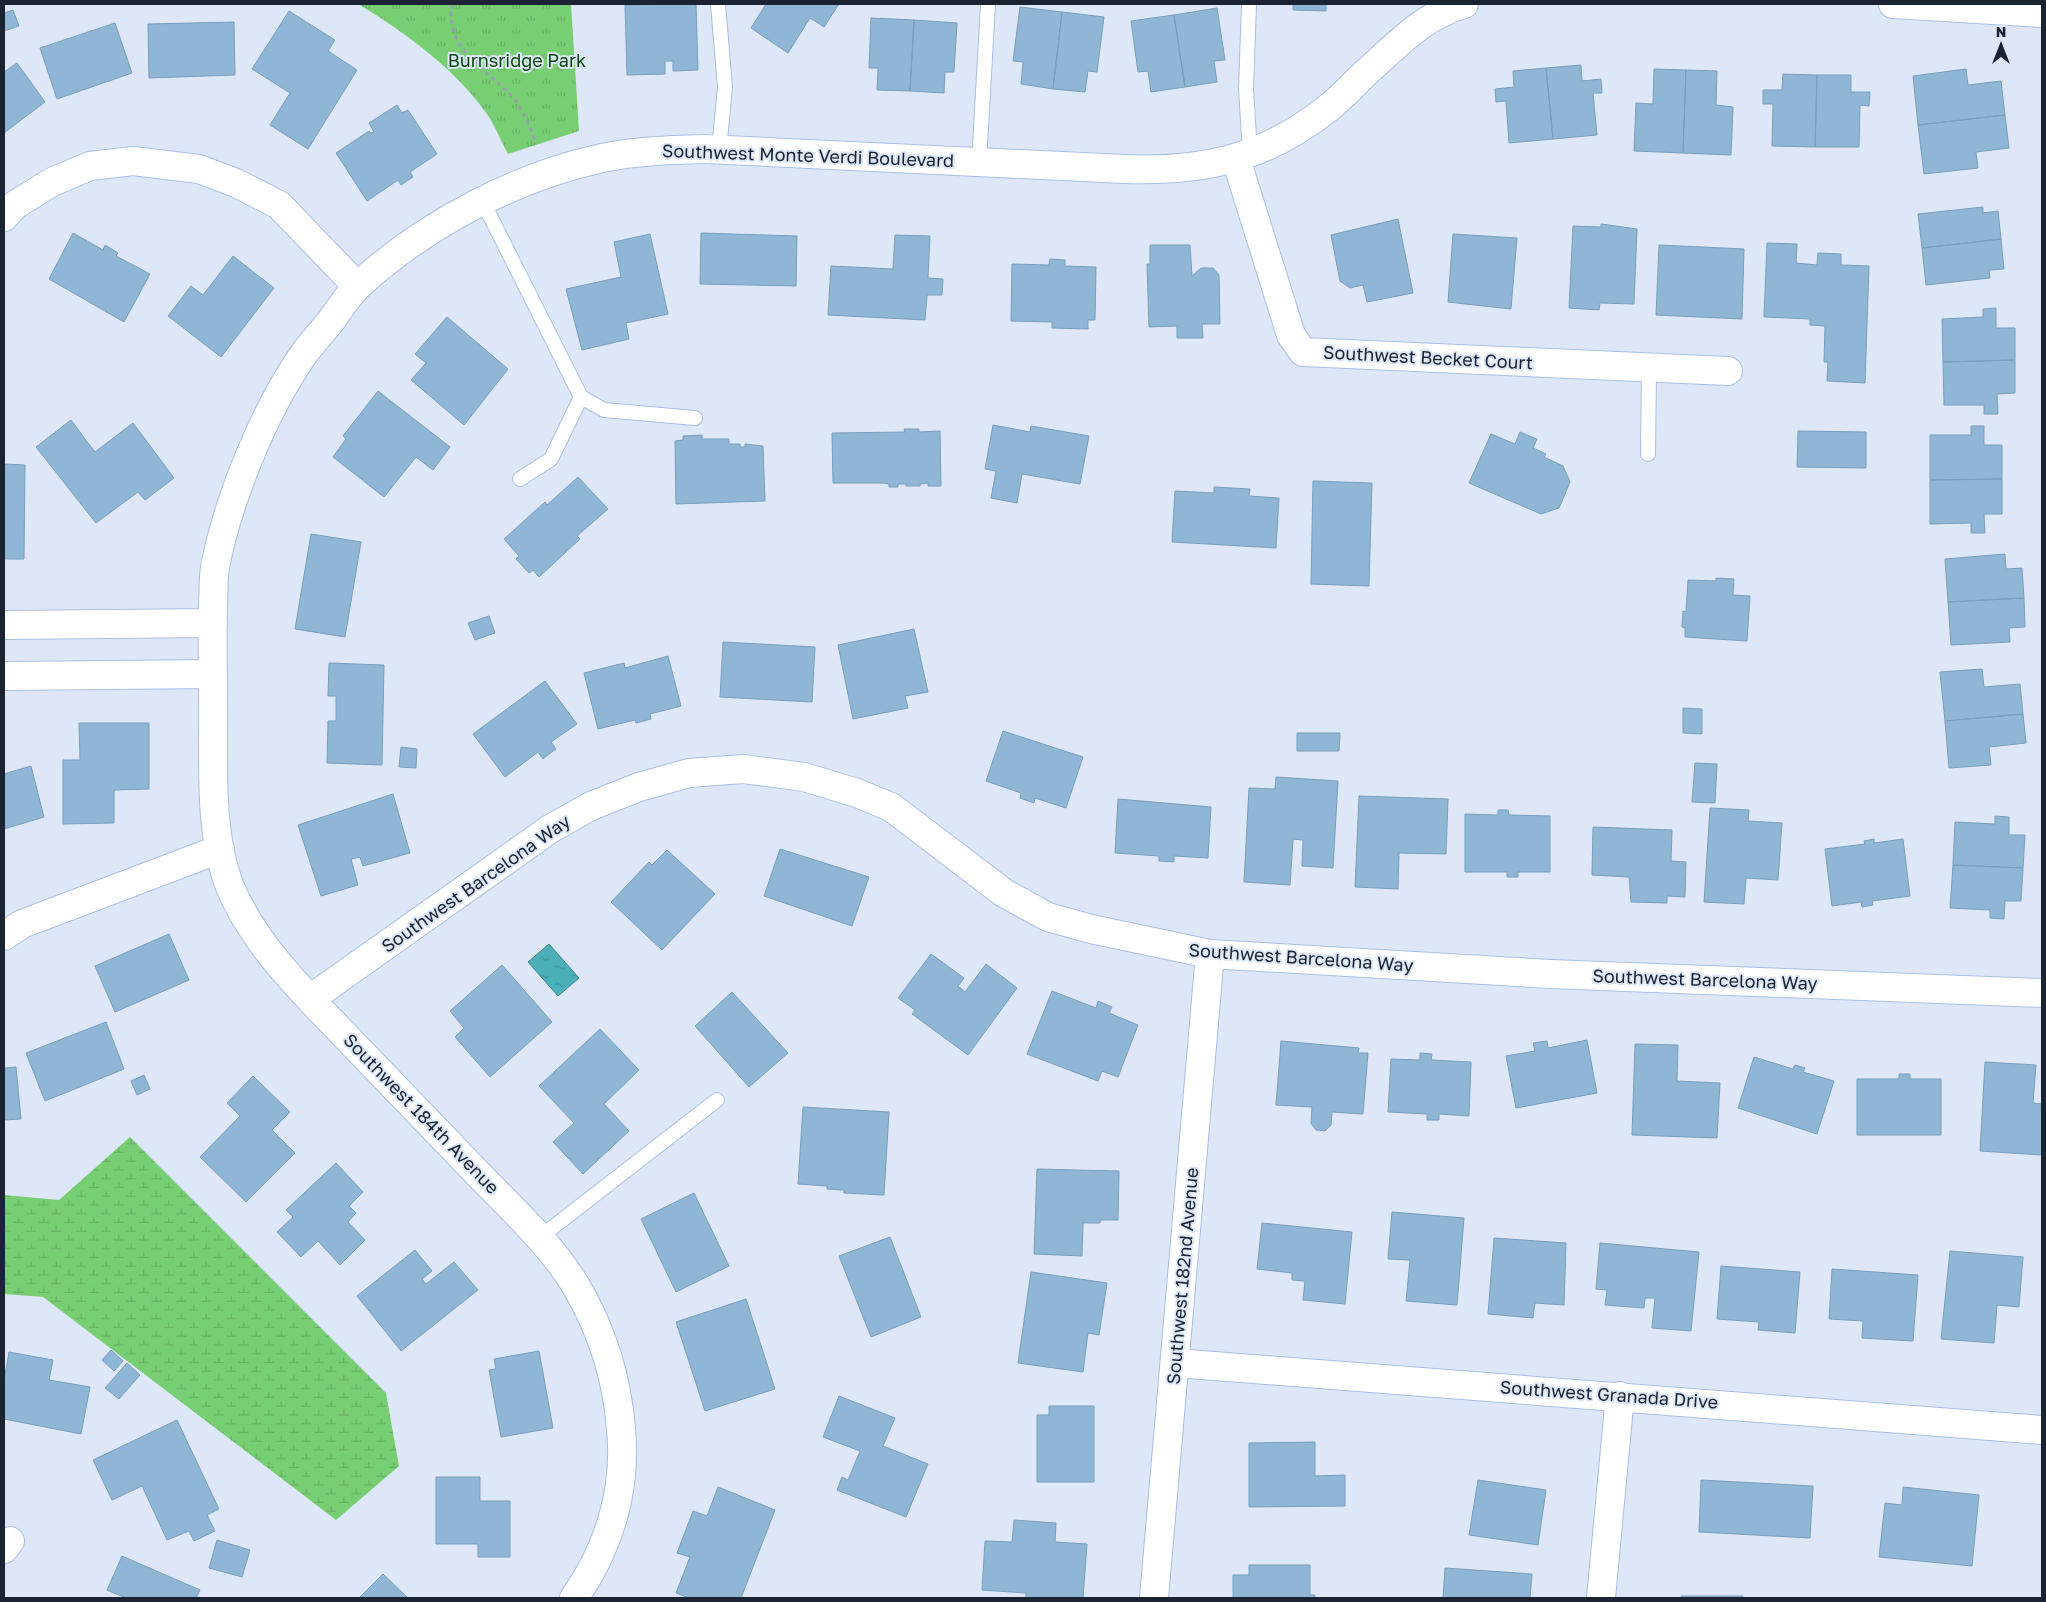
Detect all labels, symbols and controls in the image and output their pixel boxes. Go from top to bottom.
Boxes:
north arrow [1976,20,2026,70]
text: N [1996,23,2006,40]
park label: Burnsridge Park [448,49,586,71]
street label: Southwest Monte Verdi Boulevard [662,139,955,171]
street label: Southwest Becket Court [1323,341,1534,373]
street label: Southwest Barcelona Way [377,810,574,957]
street label: Southwest Barcelona Way [1188,938,1414,976]
street label: Southwest Barcelona Way [1592,964,1818,994]
street label: Southwest 184th Avenue [339,1029,504,1198]
street label: Southwest 182nd Avenue [1162,1167,1202,1385]
street label: Southwest Granada Drive [1499,1375,1719,1413]

